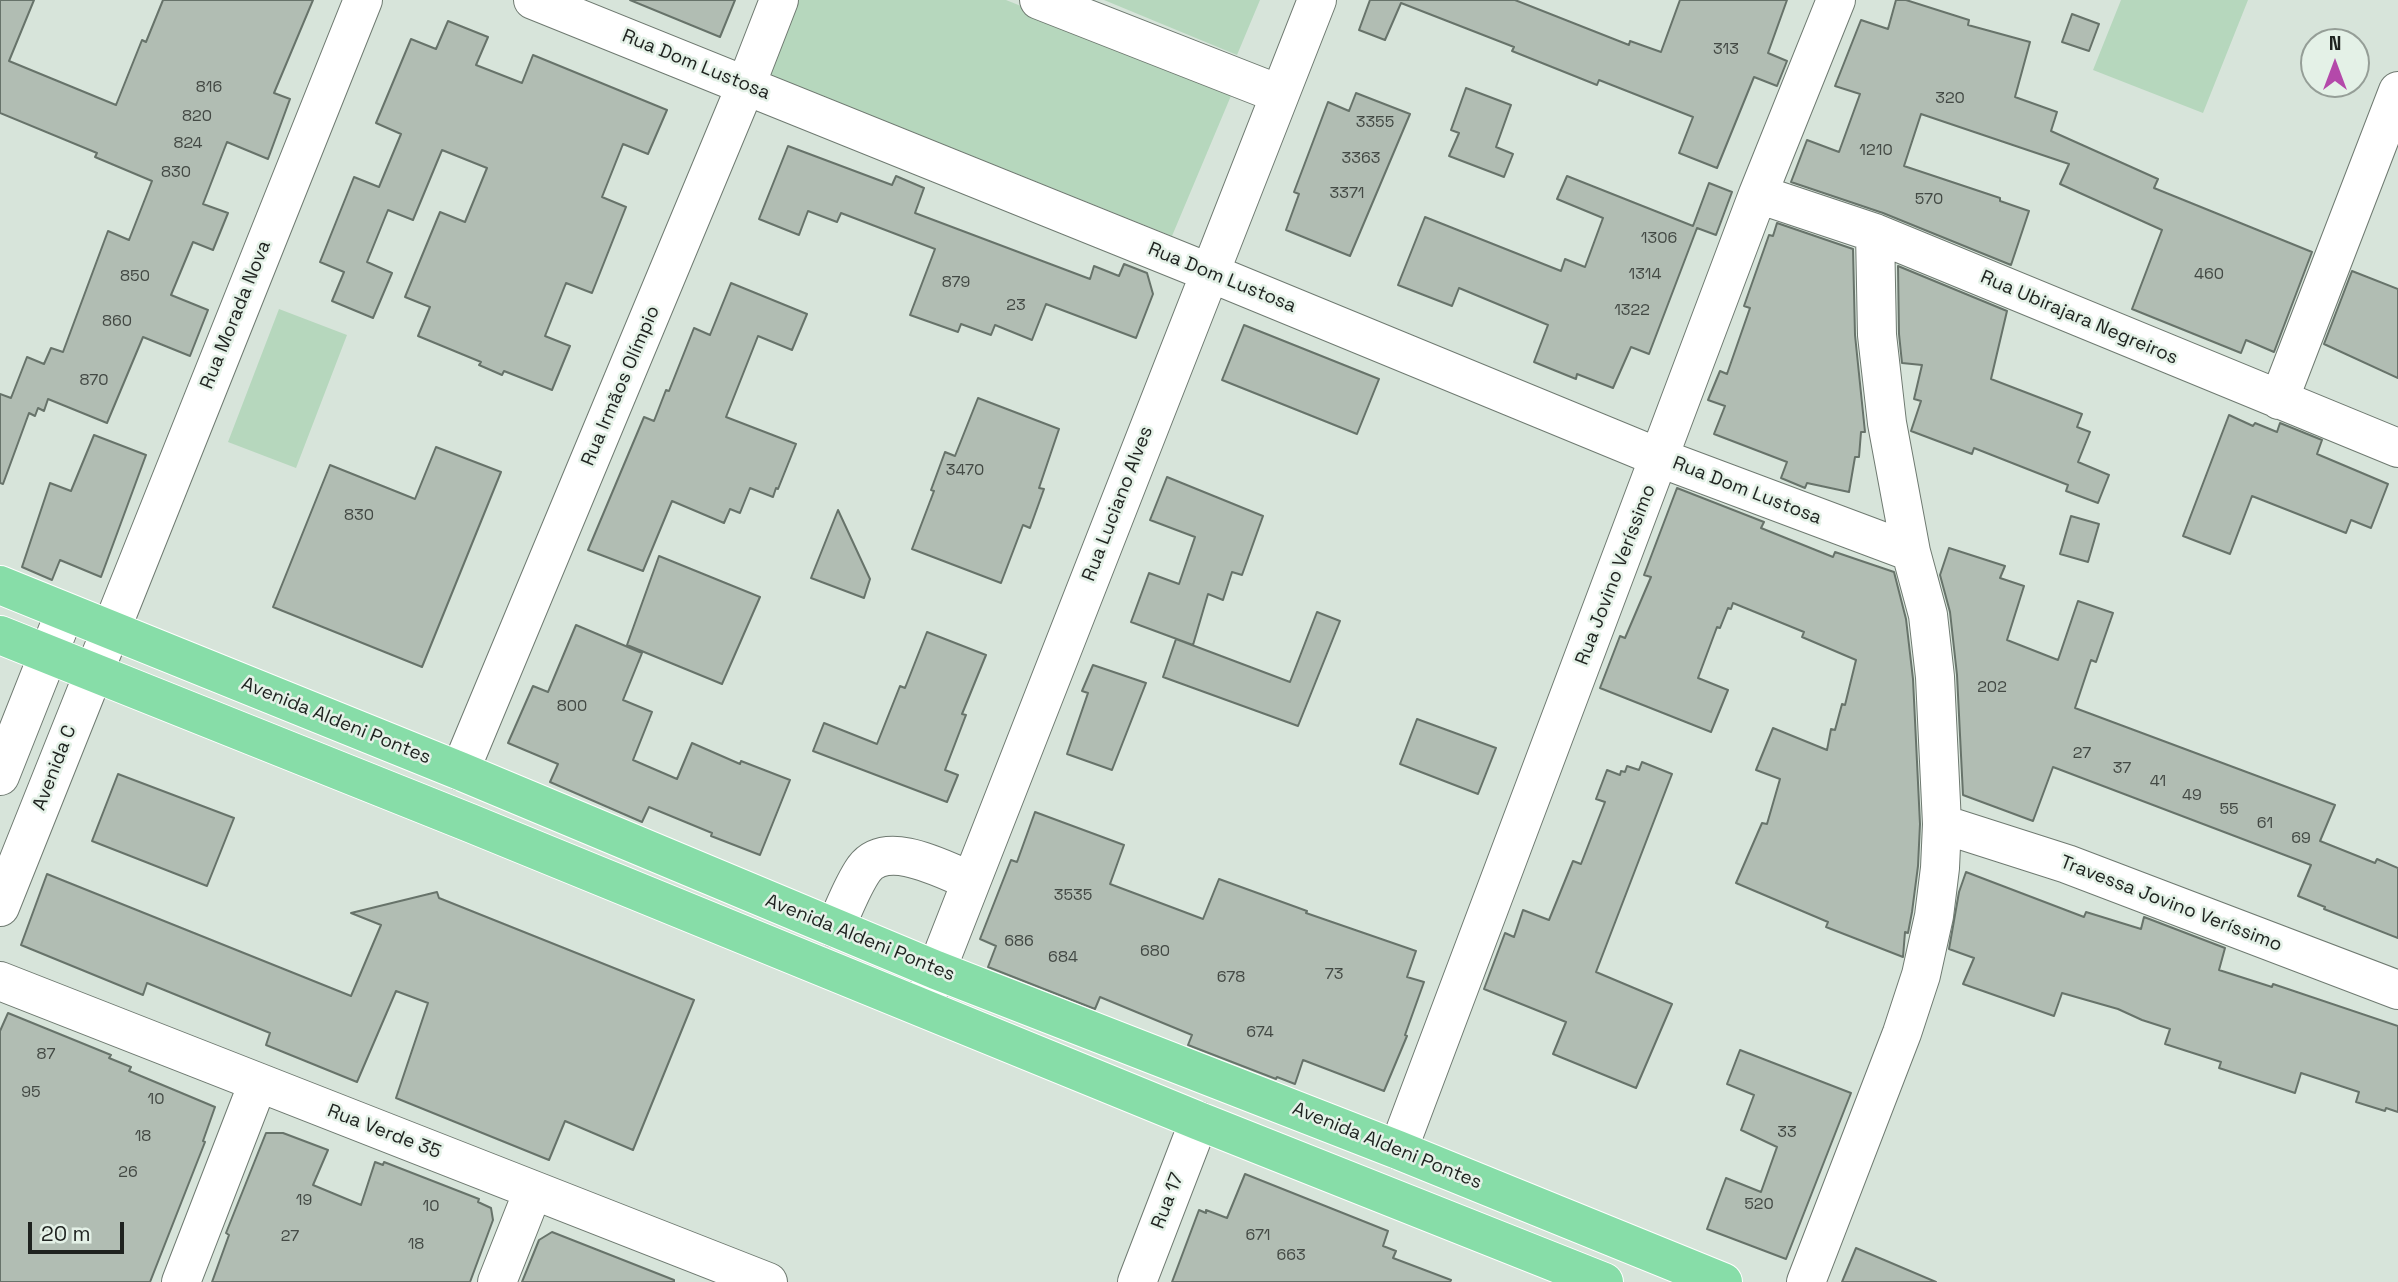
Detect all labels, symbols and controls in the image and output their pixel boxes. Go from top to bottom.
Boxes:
street label: Rua Dom Lustosa [619,25,773,105]
north arrow [2300,28,2370,98]
text: N [2329,31,2341,56]
house number: 313 [1713,40,1739,60]
house number: 816 [196,78,222,98]
house number: 320 [1935,89,1965,109]
house number: 820 [182,107,212,127]
house number: 3355 [1356,113,1394,133]
house number: 824 [173,134,203,154]
house number: 1210 [1859,141,1893,161]
house number: 3363 [1342,149,1380,169]
house number: 830 [161,163,191,183]
house number: 3371 [1330,184,1364,204]
house number: 570 [1915,190,1943,210]
house number: 1306 [1641,229,1677,249]
street label: Rua Morada Nova [196,237,276,393]
street label: Rua Dom Lustosa [1145,238,1299,318]
house number: 1314 [1629,265,1661,285]
house number: 460 [2194,265,2224,285]
street label: Rua Ubirajara Negreiros [1977,266,2181,370]
house number: 850 [120,267,150,287]
house number: 879 [942,273,970,293]
house number: 23 [1006,296,1026,316]
house number: 1322 [1614,301,1650,321]
street label: Rua Irmãos Olímpio [577,302,665,470]
house number: 860 [102,312,132,332]
house number: 870 [80,371,108,391]
street label: Rua Luciano Alves [1078,423,1158,585]
street label: Rua Dom Lustosa [1669,452,1825,530]
house number: 3470 [946,461,984,481]
street label: Rua Jovino Veríssimo [1571,481,1661,669]
house number: 830 [344,506,374,526]
street label: Avenida Aldeni Pontes [238,673,434,769]
house number: 202 [1977,678,2007,698]
house number: 800 [557,697,587,717]
street label: Avenida C [28,722,82,814]
house number: 27 [2073,744,2091,764]
house number: 37 [2113,759,2131,779]
house number: 41 [2150,772,2166,792]
house number: 49 [2182,786,2202,806]
house number: 55 [2219,800,2239,820]
house number: 61 [2257,814,2273,834]
house number: 69 [2291,829,2311,849]
street label: Travessa Jovino Veríssimo [2057,851,2285,957]
house number: 3535 [1054,886,1092,906]
street label: Avenida Aldeni Pontes [762,890,958,986]
house number: 686 [1004,932,1034,952]
house number: 680 [1140,942,1170,962]
house number: 684 [1048,948,1078,968]
house number: 73 [1325,965,1343,985]
house number: 678 [1217,968,1245,988]
house number: 674 [1246,1023,1274,1043]
house number: 87 [37,1045,55,1065]
house number: 95 [21,1083,41,1103]
house number: 10 [148,1090,164,1110]
street label: Avenida Aldeni Pontes [1289,1098,1485,1194]
street label: Rua Verde 35 [324,1100,444,1164]
house number: 33 [1777,1123,1797,1143]
house number: 18 [135,1127,151,1147]
house number: 26 [118,1163,138,1183]
street label: Rua 17 [1147,1170,1189,1232]
house number: 19 [296,1191,312,1211]
house number: 520 [1744,1195,1774,1215]
house number: 10 [423,1197,439,1217]
scale bar [32,1208,128,1252]
text: 20 m [41,1220,91,1247]
house number: 671 [1245,1226,1271,1246]
house number: 27 [281,1227,299,1247]
house number: 18 [408,1235,424,1255]
house number: 663 [1276,1246,1306,1266]

